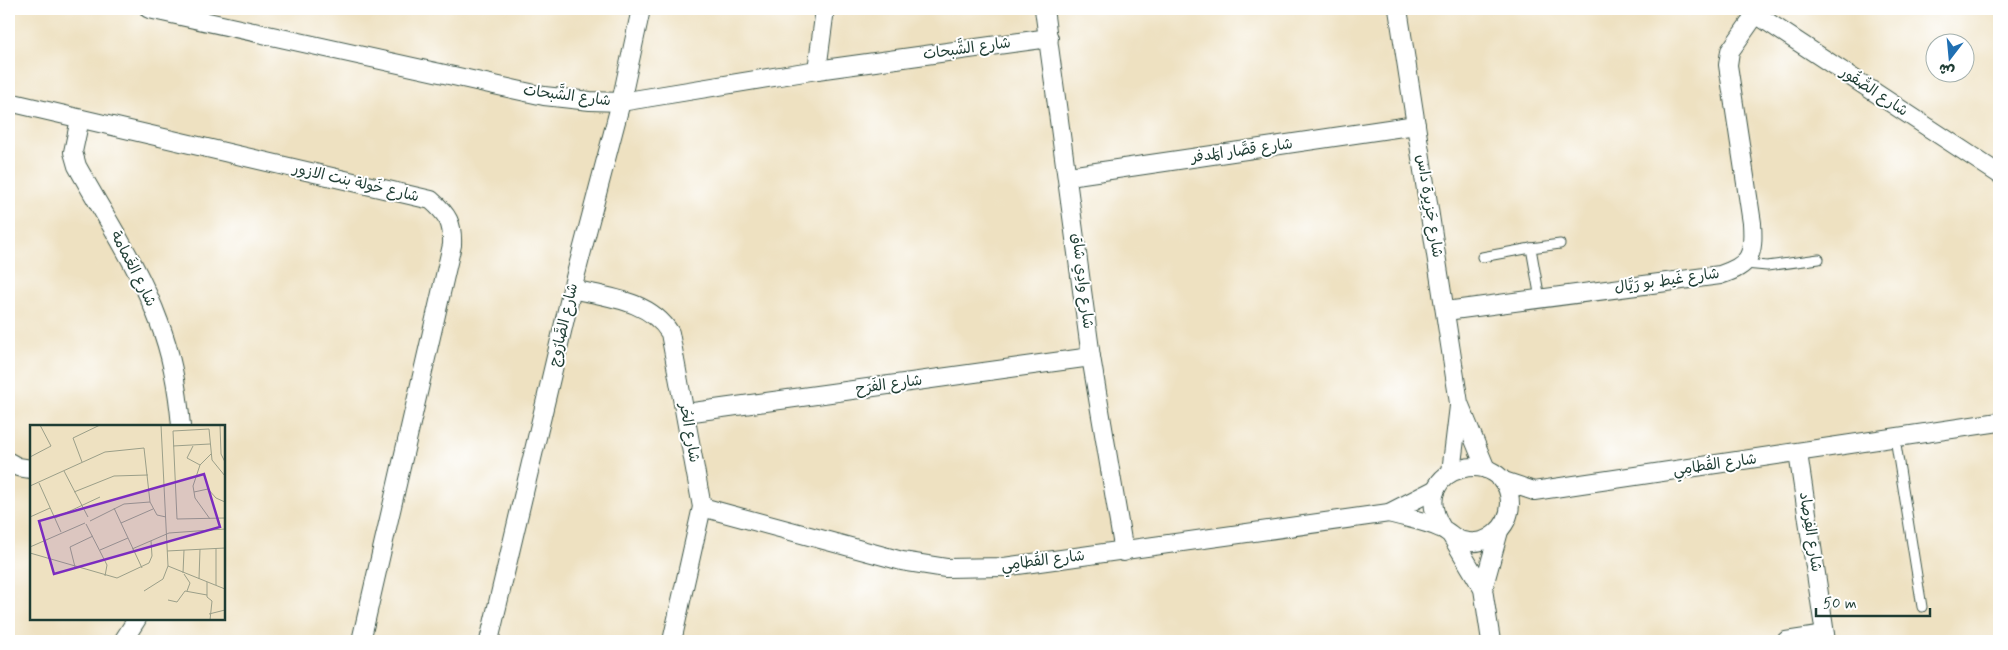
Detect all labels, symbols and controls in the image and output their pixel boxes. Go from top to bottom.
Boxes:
street label: شارع الشَّبحات [922,31,1012,65]
north arrow [1926,32,1976,82]
text: ش [1937,59,1957,80]
street label: شارع الصُّقُور [1835,61,1912,121]
street label: شارع الشَّبحات [522,79,612,111]
street label: شارع قصَّار المَدفر [1188,134,1294,168]
street label: شارع جَزِيرة داس [1411,153,1447,259]
street label: شارع خَولة بنت الازور [290,159,421,207]
street label: شارع الغَمامة [105,228,161,310]
street label: شارع وادِي شاق [1066,232,1098,330]
street label: شارع غَيط بو رَيَّال [1613,264,1721,298]
street label: شارع الصَّارُوج [545,281,583,369]
street label: شارع الفَرَح [854,370,924,400]
street label: شارع الحُر [674,400,704,464]
inset map [30,425,225,620]
street label: شارع القُطامِي [1672,449,1758,483]
street label: شارع الفِرصاد [1794,491,1826,573]
street label: شارع القُطامِي [1000,545,1086,578]
scale bar [1816,585,1929,617]
text: 50 m [1823,594,1857,614]

